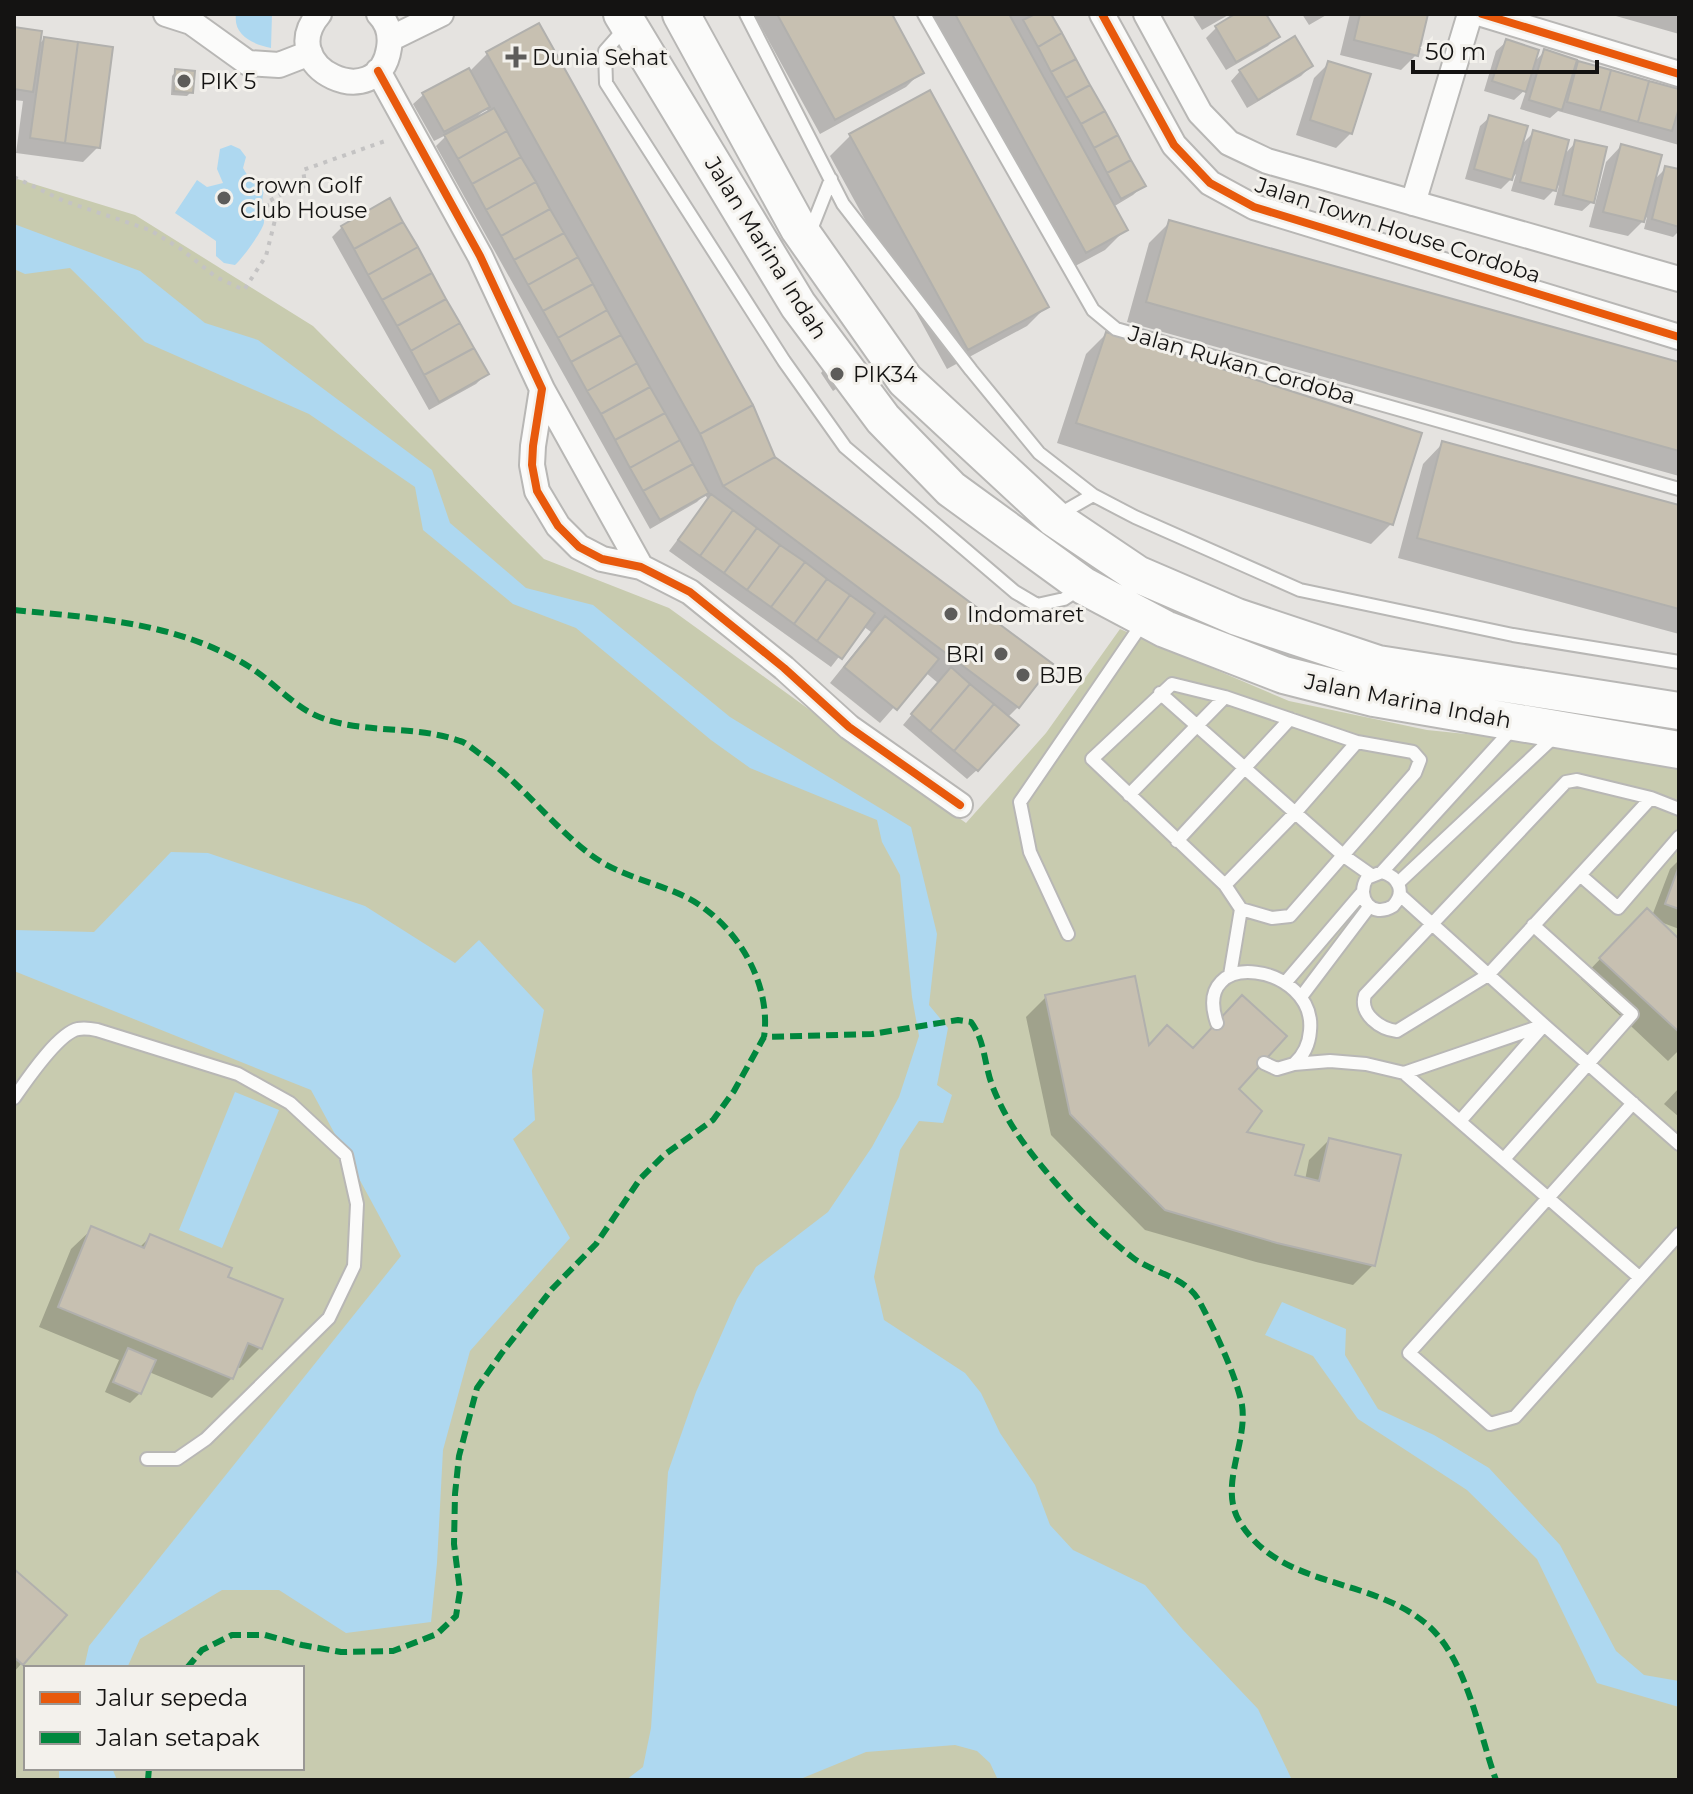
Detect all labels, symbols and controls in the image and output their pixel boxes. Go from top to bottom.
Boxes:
scale bar [1413,24,1597,74]
text: 50 m [1425,37,1486,66]
place label: Dunia Sehat [532,44,668,71]
marker: Dunia Sehat [507,48,525,66]
place label: PIK 5 [200,68,256,95]
marker: PIK 5 [175,72,193,90]
street label: Jalan Marina Indah [698,151,833,344]
street label: Jalan Town House Cordoba [1251,171,1544,289]
place label: Crown Golf Club House [240,172,367,224]
marker: Crown Golf Club House [215,189,233,207]
street label: Jalan Rukan Cordoba [1124,319,1359,410]
place label: PIK34 [853,361,918,388]
marker: PIK34 [828,365,846,383]
place label: Indomaret [967,601,1084,628]
marker: Indomaret [942,605,960,623]
place label: BRI [946,641,985,668]
marker: BRI [992,645,1010,663]
place label: BJB [1039,662,1083,689]
marker: BJB [1014,666,1032,684]
street label: Jalan Marina Indah [1301,668,1514,734]
legend [24,1666,304,1770]
text: Jalur sepeda [95,1683,248,1712]
text: Jalan setapak [95,1723,260,1752]

